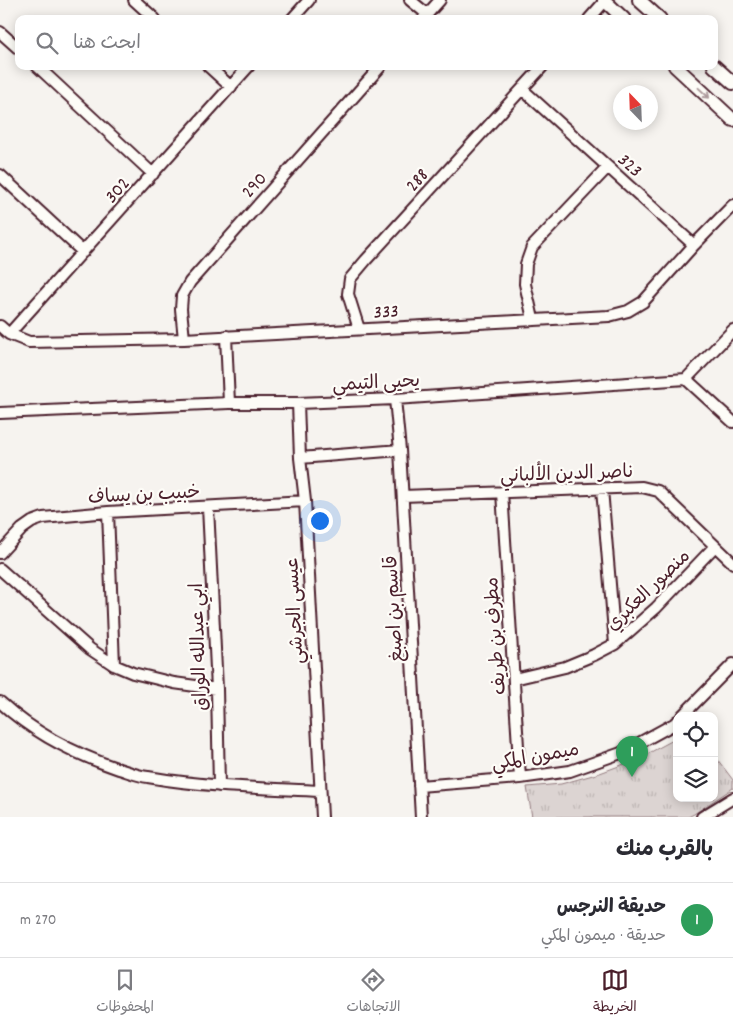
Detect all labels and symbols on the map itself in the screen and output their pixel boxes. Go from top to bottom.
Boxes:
north arrow [613,85,658,130]
one-way arrow [698,87,710,99]
street label: 323 [610,148,647,185]
street label: 288 [401,164,437,199]
street label: 290 [236,167,275,206]
street label: 302 [99,172,138,210]
street label: 333 [373,299,400,328]
street label: يحيى التيمي [332,369,421,400]
street label: ناصر الدين الألباني [500,458,635,491]
street label: خبيب بن يساف [87,480,201,513]
your location [307,508,333,534]
street label: منصور العكبري [601,544,698,639]
street label: قاسم بن اصبغ [379,555,412,663]
street label: عيسى الجرشي [280,557,313,665]
street label: مطرف بن طريف [480,576,515,696]
street label: ابي عبدالله الوراق [185,582,216,711]
pin: 1 [616,736,648,777]
street label: ميمون المكي [489,737,582,779]

